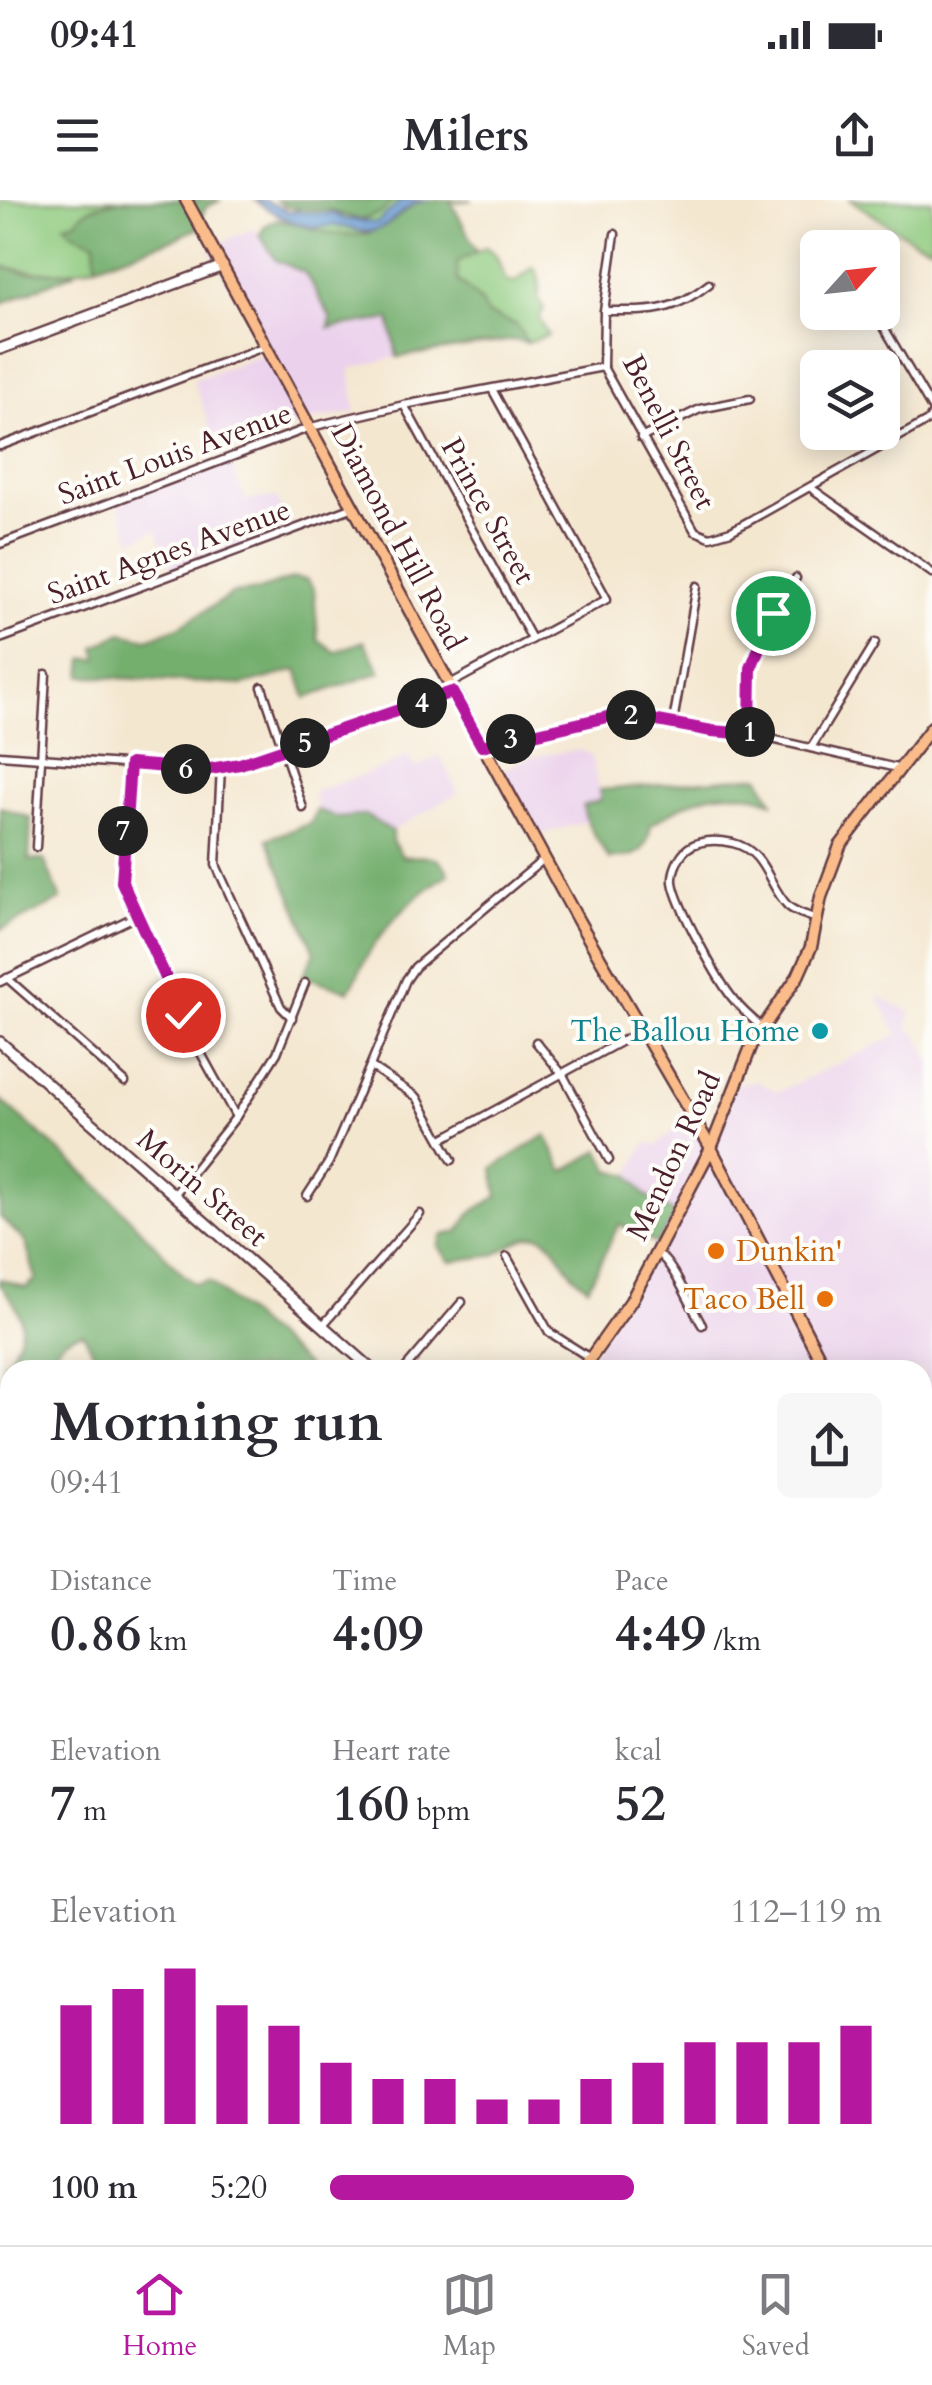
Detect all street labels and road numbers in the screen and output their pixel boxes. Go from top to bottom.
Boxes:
street label: Benelli Street [612,348,726,517]
street label: Saint Louis Avenue [53,393,297,515]
street label: Diamond Hill Road [321,416,475,658]
street label: Prince Street [431,430,545,592]
street label: Saint Agnes Avenue [42,489,296,615]
street label: Mendon Road [617,1065,731,1247]
street label: Morin Street [128,1120,277,1257]

